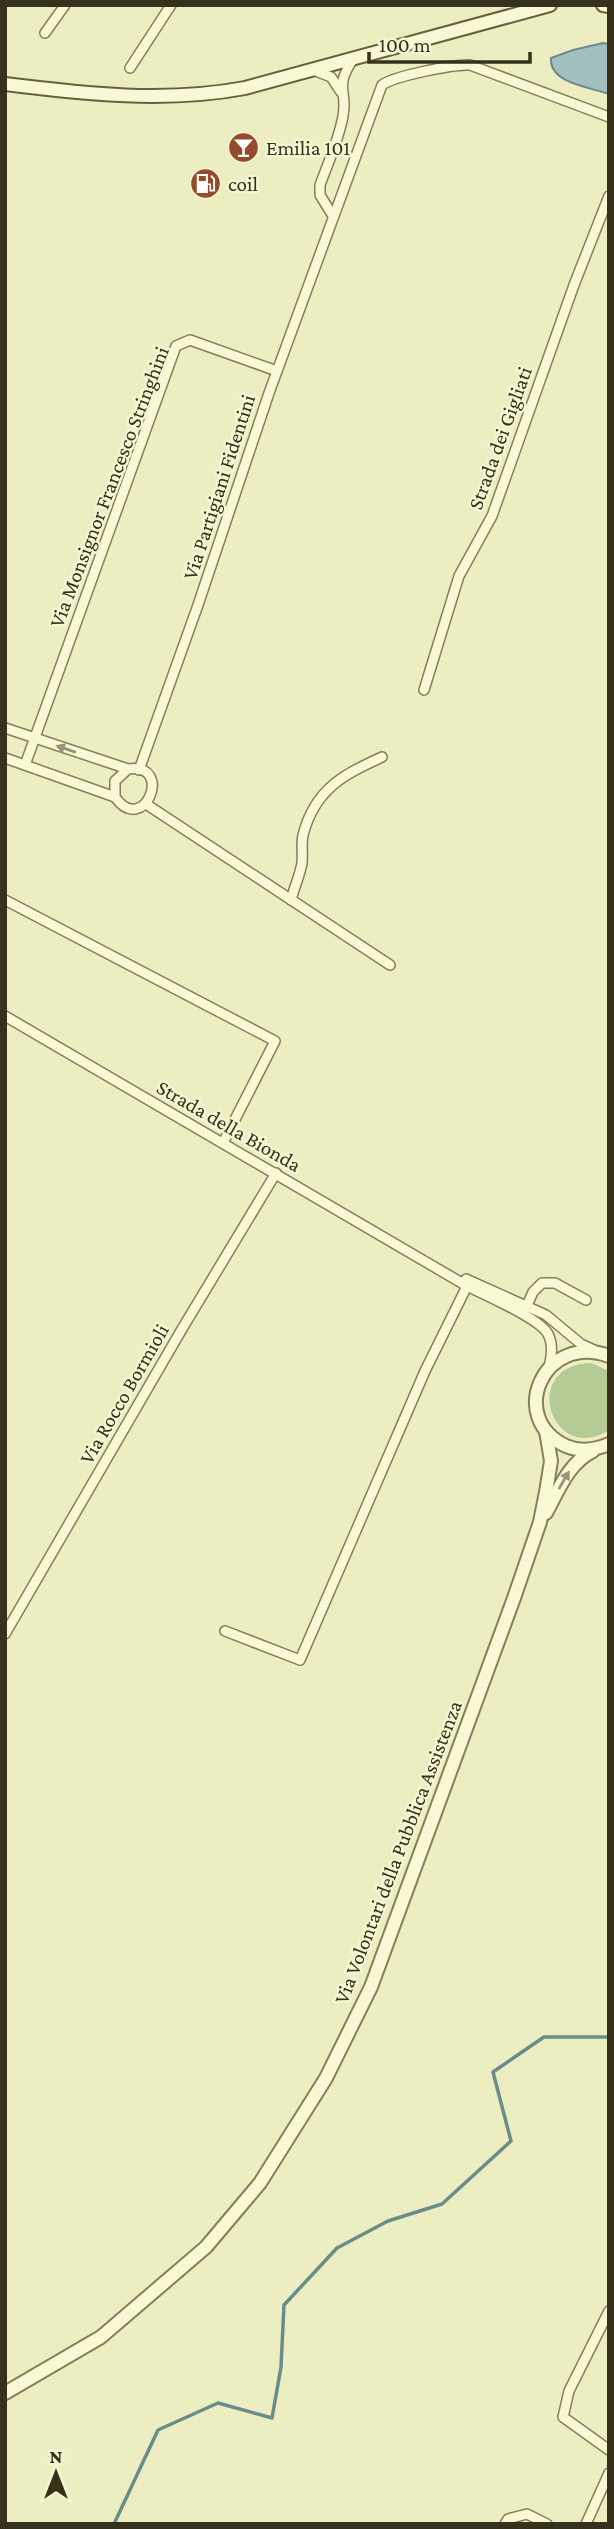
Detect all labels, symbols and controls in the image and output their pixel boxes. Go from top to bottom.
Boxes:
scale bar [369,21,530,65]
text: 100 m [379,33,431,57]
bar icon: Emilia 101 [226,131,260,165]
place label: Emilia 101 [266,136,350,160]
fuel station icon: coil [188,167,222,201]
place label: coil [228,172,258,196]
street label: Via Monsignor Francesco Stringhini [44,343,174,631]
street label: Strada dei Gigliati [463,363,537,513]
street label: Via Partigiani Fidentini [178,391,260,583]
one-way arrow [56,743,77,754]
street label: Strada della Bionda [153,1075,306,1177]
street label: Via Rocco Bormioli [74,1319,174,1468]
one-way arrow [558,1471,571,1490]
street label: Via Volontari della Pubblica Assistenza [329,1697,467,2007]
north arrow [21,2438,91,2508]
text: N [50,2446,63,2467]

